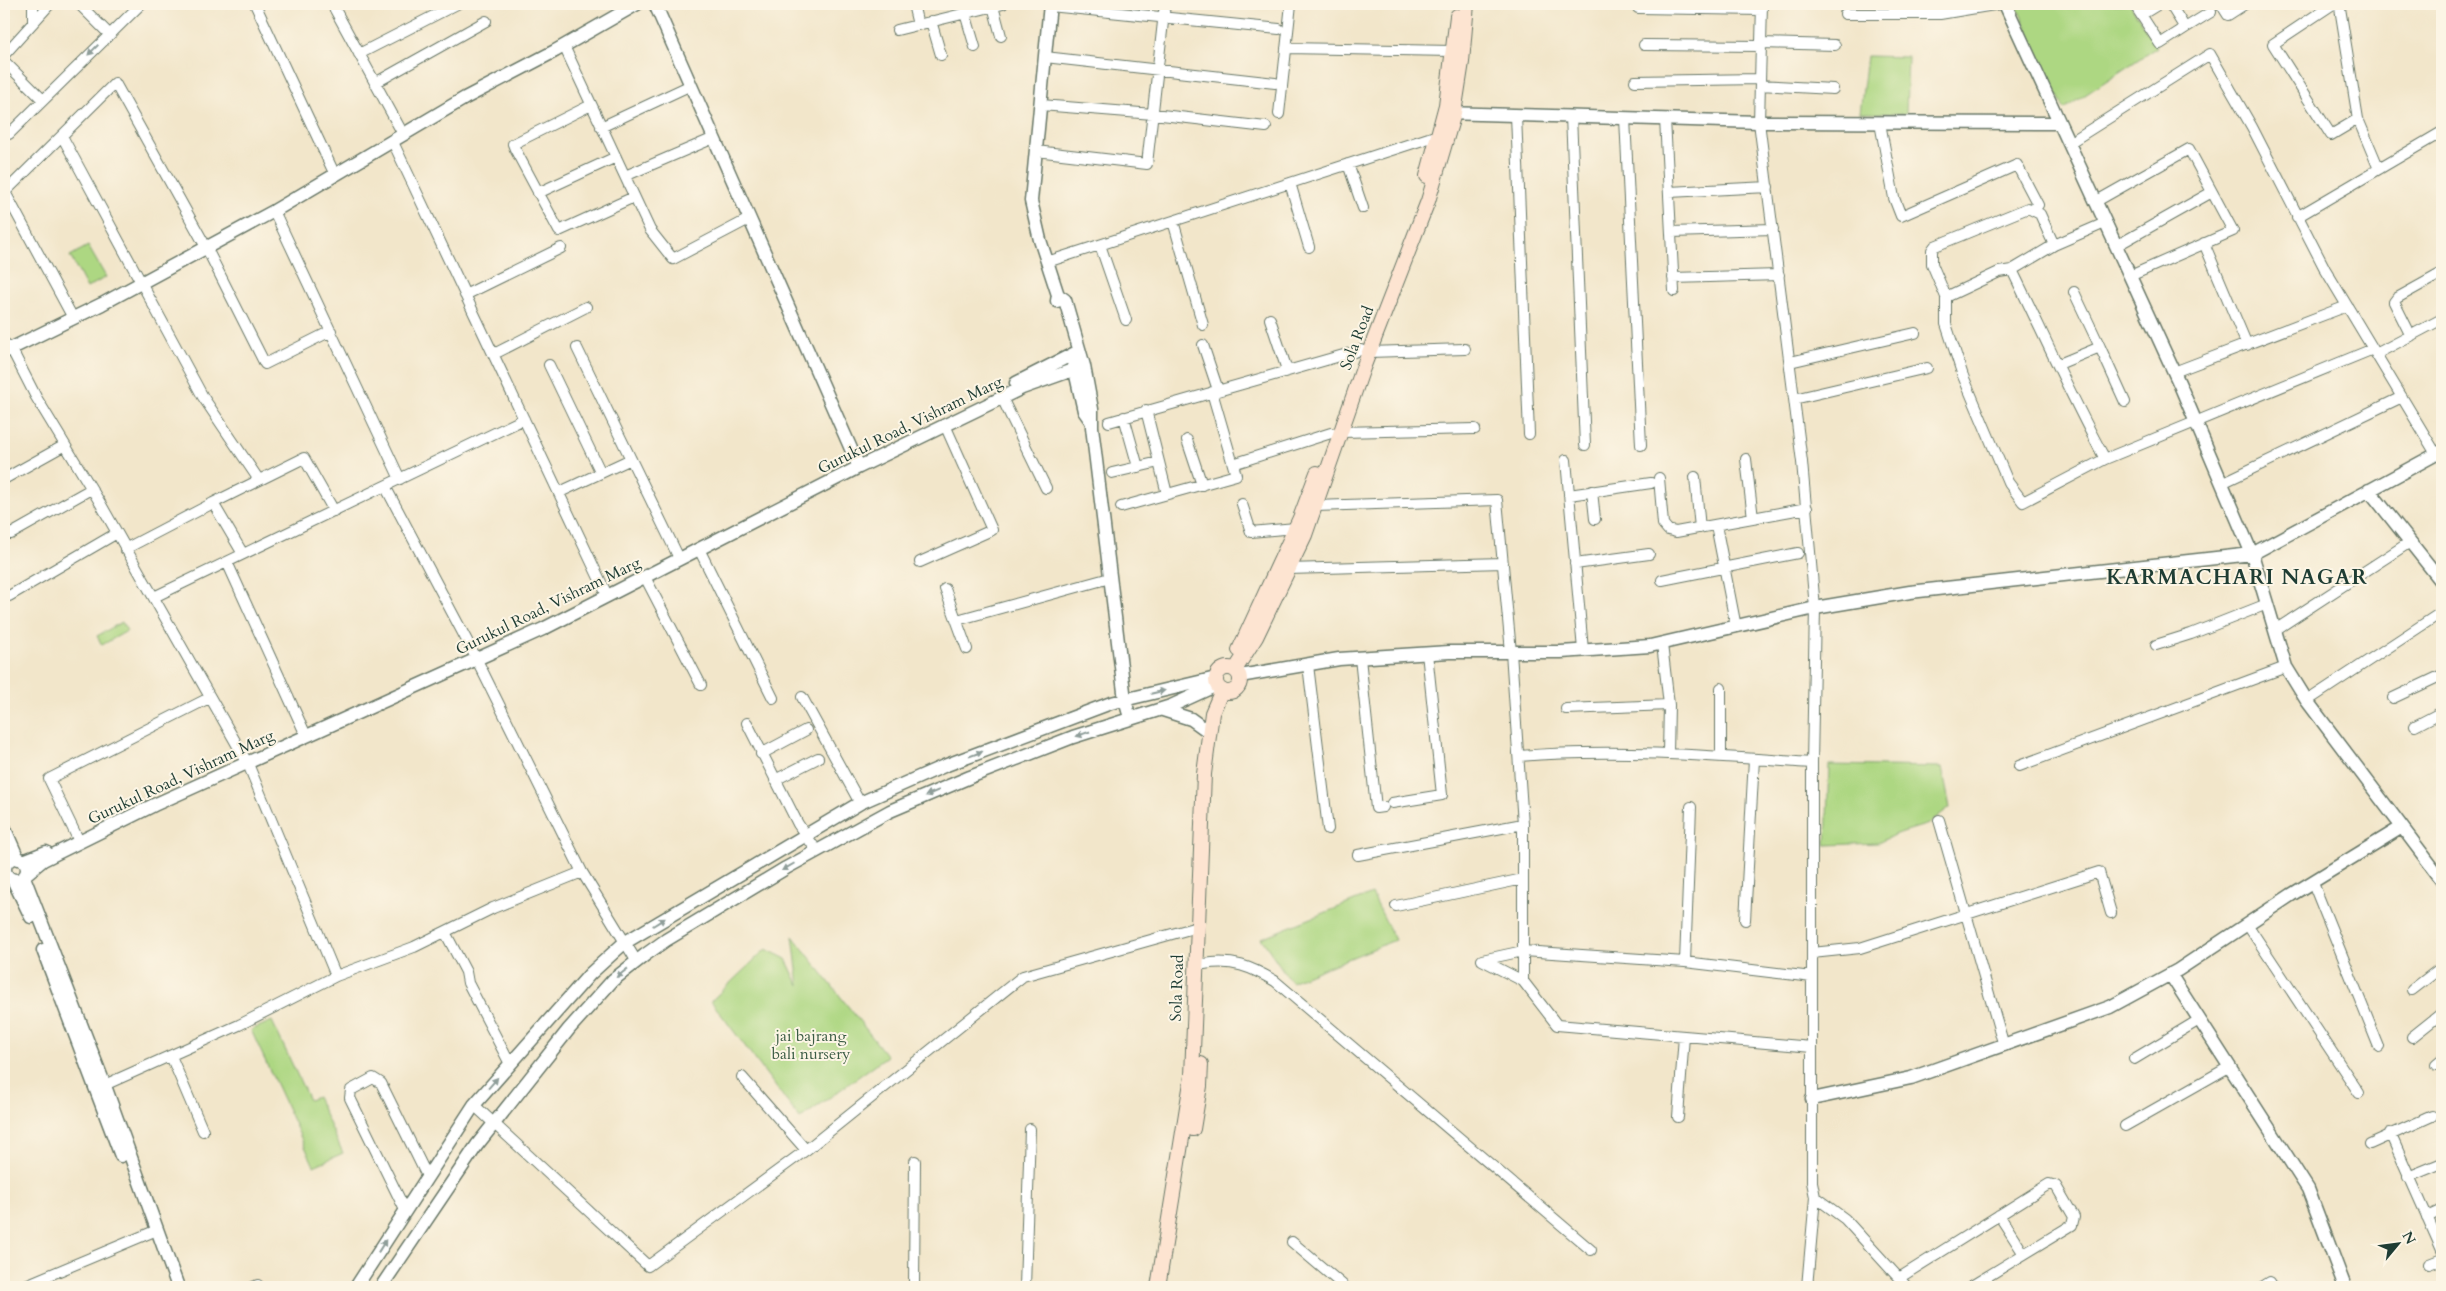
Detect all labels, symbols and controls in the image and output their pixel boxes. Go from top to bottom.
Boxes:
one-way arrow [88,44,100,56]
street label: Sola Road [1335,302,1379,373]
street label: Gurukul Road, Vishram Marg [814,371,1006,479]
street label: Gurukul Road, Vishram Marg [452,552,644,660]
district label: KARMACHARI NAGAR [2106,563,2368,592]
one-way arrow [1151,688,1166,696]
street label: Gurukul Road, Vishram Marg [84,724,278,830]
one-way arrow [1076,731,1091,738]
one-way arrow [969,749,984,757]
one-way arrow [925,789,939,797]
one-way arrow [780,863,795,871]
one-way arrow [652,917,665,926]
street label: Sola Road [1165,954,1189,1022]
one-way arrow [615,968,628,979]
park label: jai bajrang bali nursery [772,1025,851,1065]
one-way arrow [488,1077,499,1090]
north arrow [2374,1218,2424,1268]
text: N [2398,1228,2420,1248]
one-way arrow [377,1239,387,1253]

